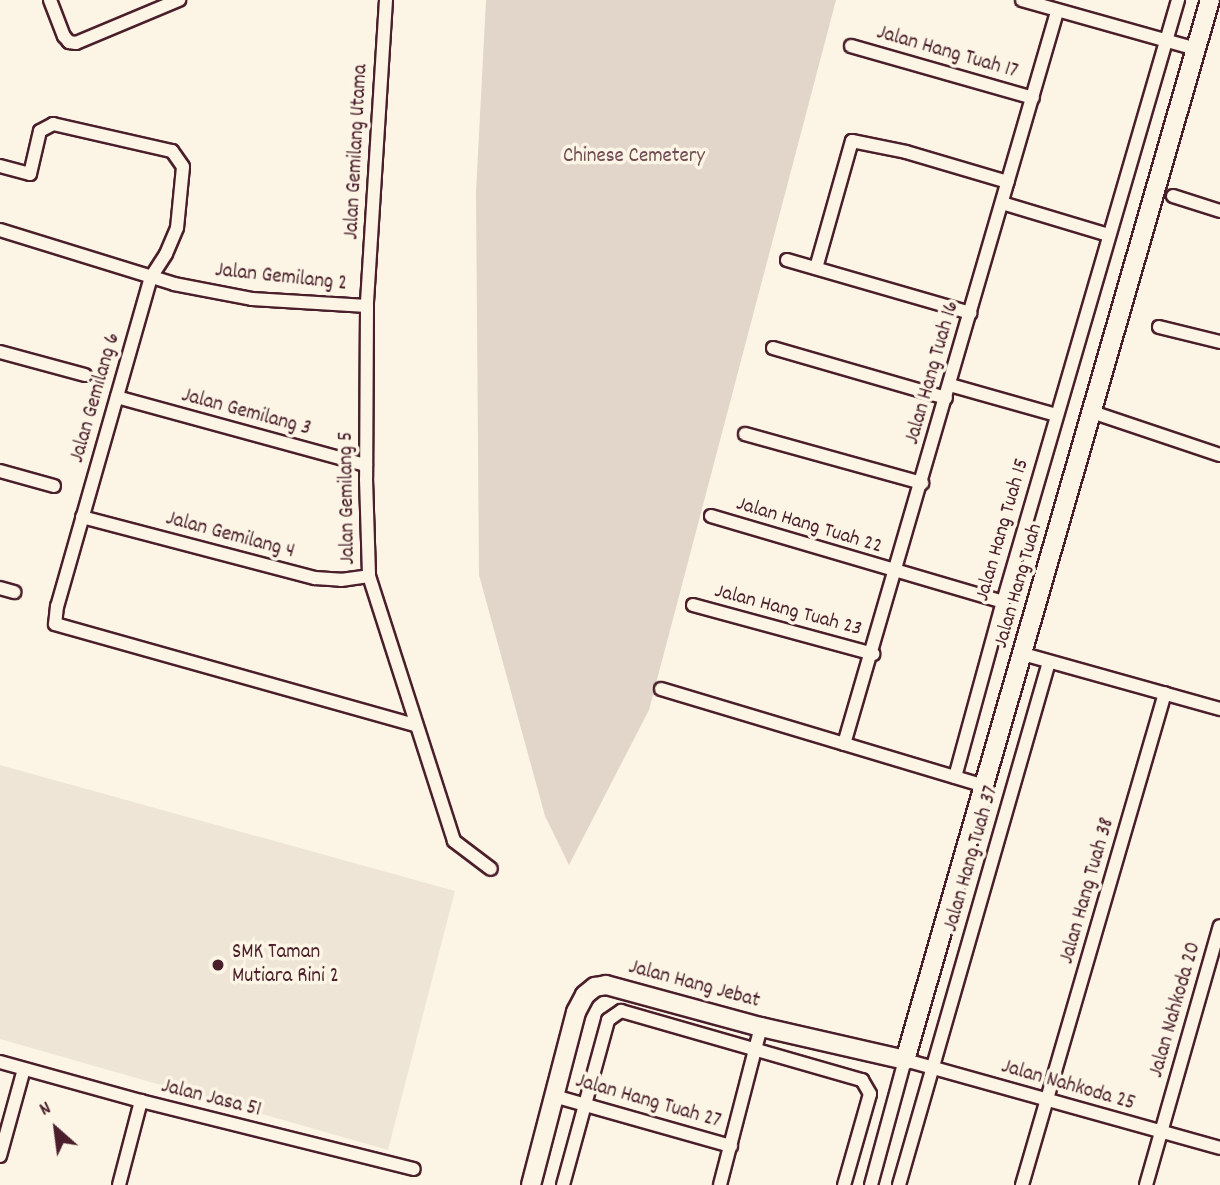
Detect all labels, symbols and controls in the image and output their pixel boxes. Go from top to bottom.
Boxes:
street label: Jalan Hang Tuah 17 [874,21,1020,85]
street label: Jalan Gemilang Utama [340,64,374,240]
park label: Chinese Cemetery [563,144,705,170]
street label: Jalan Gemilang 2 [214,259,348,297]
street label: Jalan Hang Tuah 16 [901,299,965,447]
street label: Jalan Gemilang 6 [65,330,127,466]
street label: Jalan Gemilang 3 [179,384,313,442]
street label: Jalan Gemilang 5 [334,431,362,565]
street label: Jalan Hang Tuah 15 [971,456,1035,604]
street label: Jalan Hang Tuah 22 [733,492,885,560]
street label: Jalan Gemilang 4 [163,507,297,565]
street label: Jalan Hang Tuah [989,521,1049,651]
street label: Jalan Hang Tuah 23 [712,579,864,643]
street label: Jalan Hang Tuah 37 [939,783,1005,935]
street label: Jalan Hang Tuah 38 [1055,815,1121,967]
street label: Jalan Nahkoda 20 [1145,939,1207,1081]
place label: SMK Taman Mutiara Rini 2 [232,940,339,990]
street label: Jalan Hang Jebat [626,955,762,1015]
marker: SMK Taman Mutiara Rini 2 [210,957,226,973]
street label: Jalan Nahkoda 25 [998,1055,1138,1117]
street label: Jalan Hang Tuah 27 [572,1069,724,1135]
street label: Jalan Jasa 51 [158,1074,264,1124]
north arrow [21,1094,91,1164]
text: N [35,1096,56,1124]

